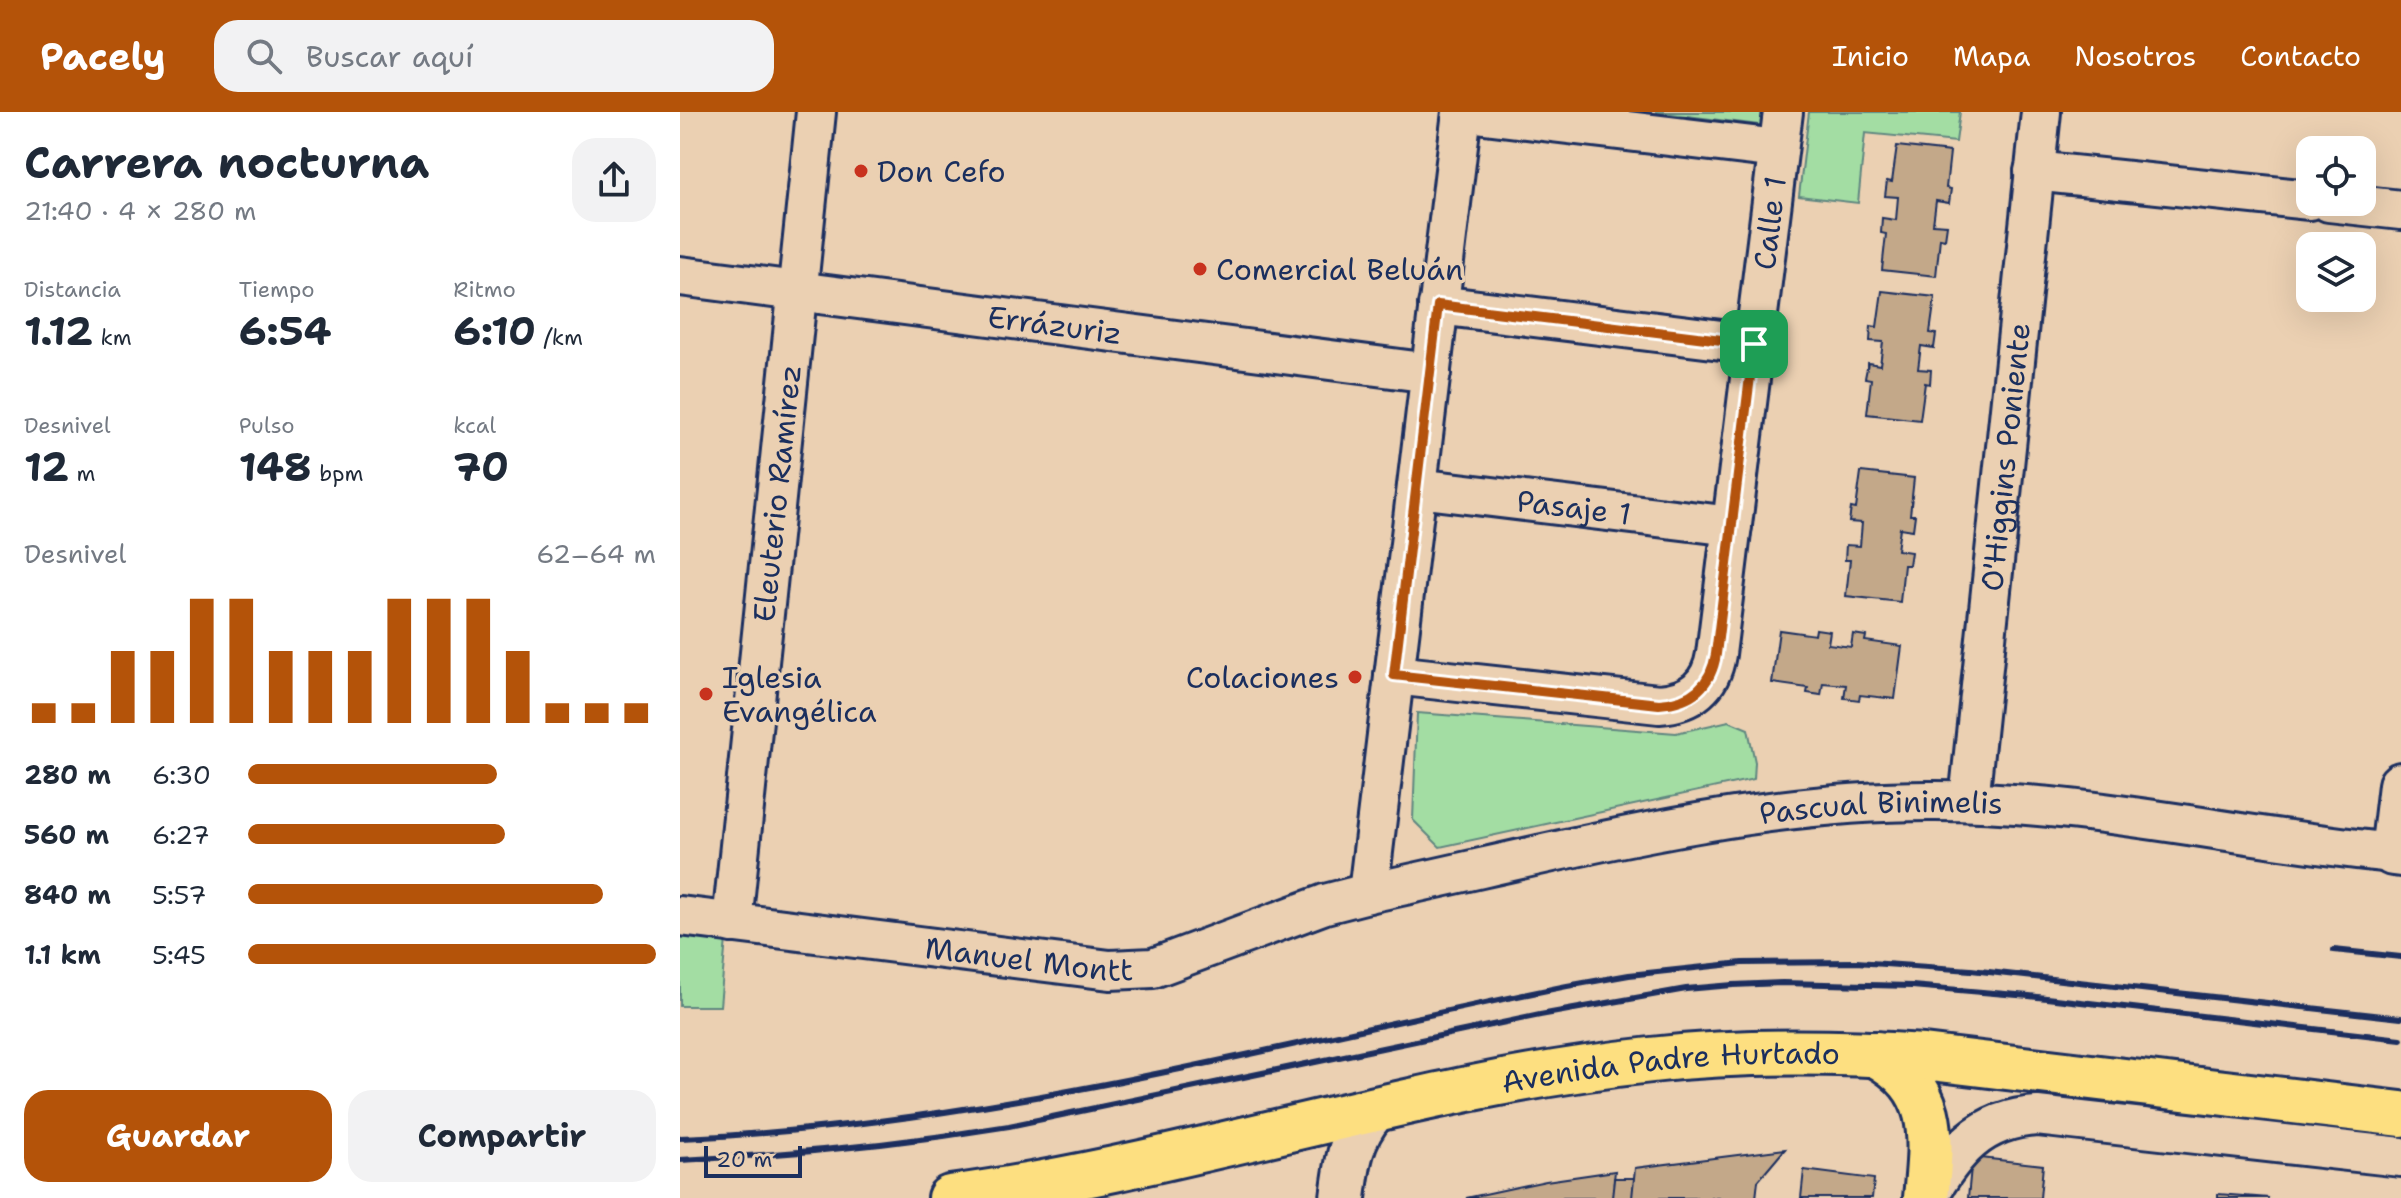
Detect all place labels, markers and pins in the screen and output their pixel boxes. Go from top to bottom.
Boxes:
place label: Don Cefo [877,151,1006,192]
marker: Don Cefo [852,162,870,180]
place label: Comercial Beluán [1216,249,1463,290]
marker: Comercial Beluán [1191,260,1209,278]
pin [1720,310,1788,378]
place label: Iglesia Evangélica [722,657,877,732]
place label: Colaciones [1186,657,1339,698]
marker: Colaciones [1346,668,1364,686]
marker: Iglesia Evangélica [697,685,715,703]

